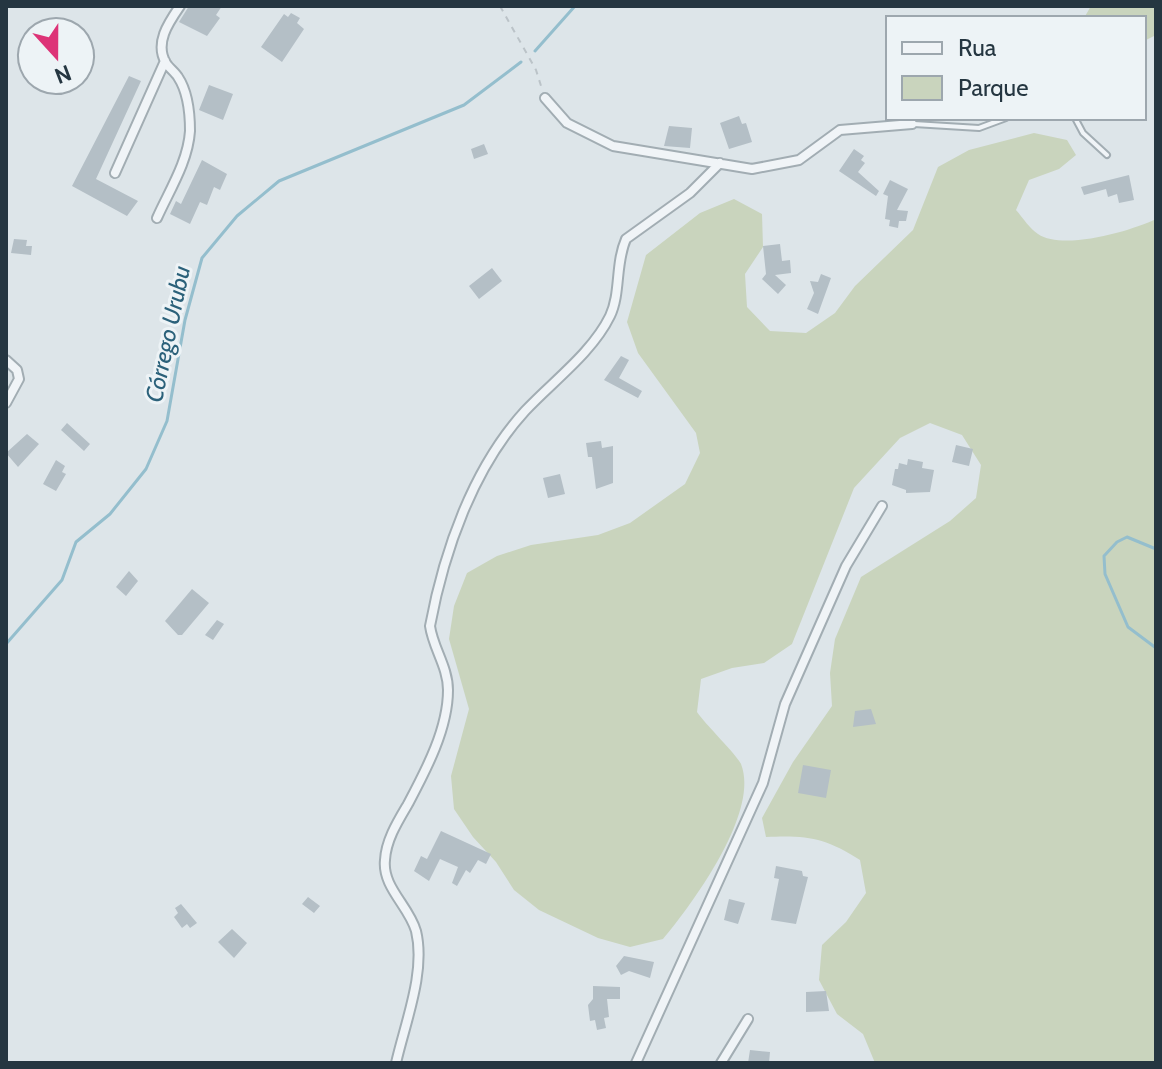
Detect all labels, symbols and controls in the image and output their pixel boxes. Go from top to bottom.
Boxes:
north arrow [16,16,96,96]
legend [886,16,1146,120]
text: Rua [958,33,997,62]
text: N [51,59,75,90]
text: Parque [958,73,1028,102]
water label: Córrego Urubu [139,263,196,405]

